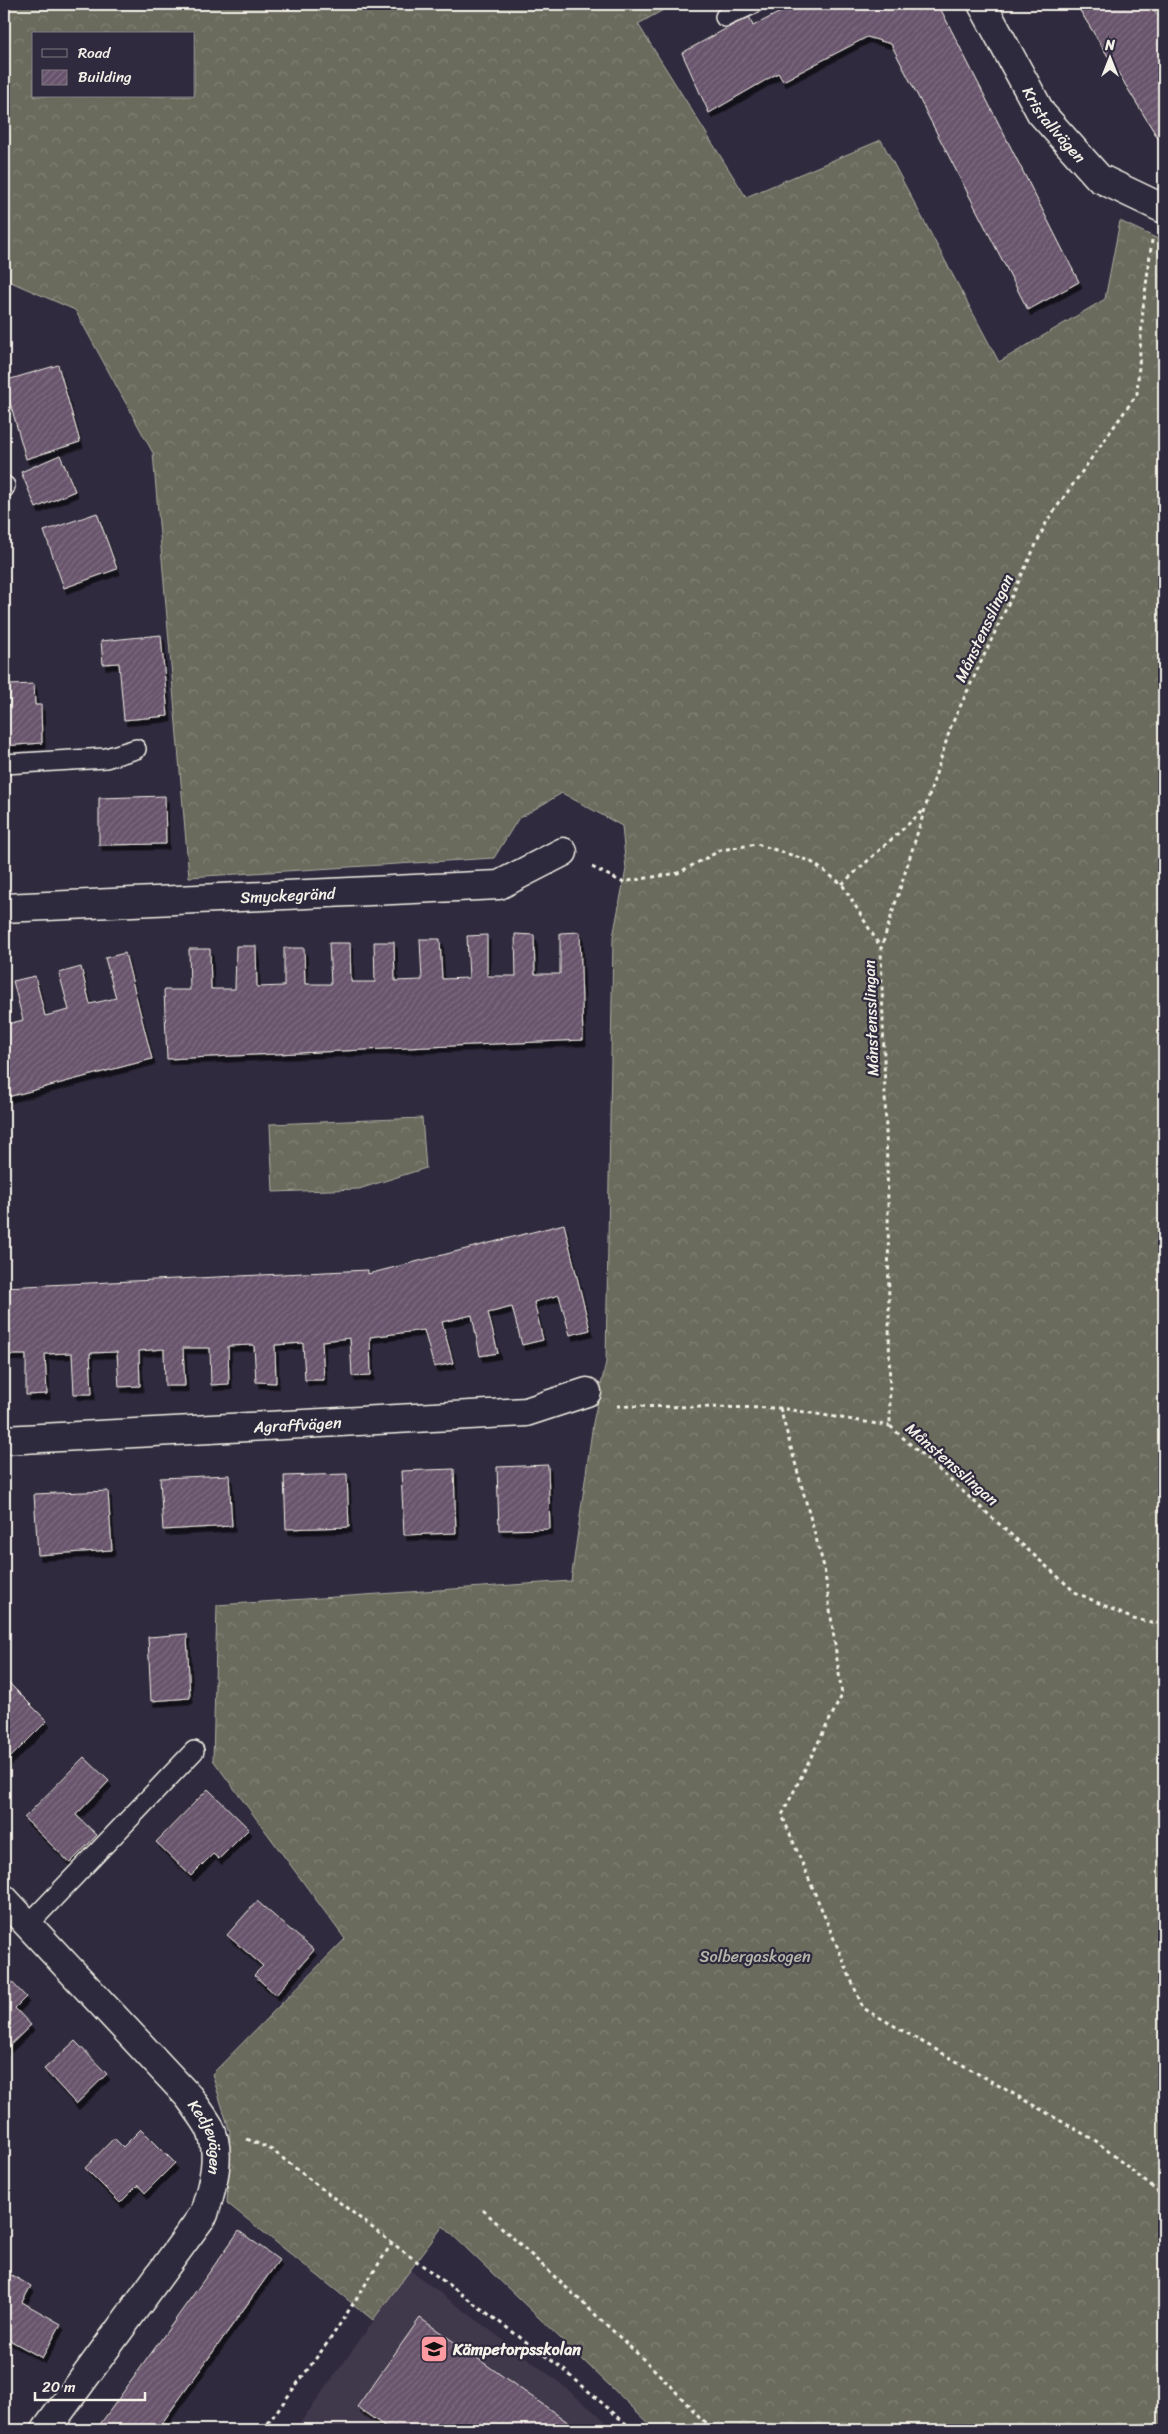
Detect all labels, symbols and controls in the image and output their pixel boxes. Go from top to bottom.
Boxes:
legend [32,32,195,98]
north arrow [1086,32,1136,82]
text: N [1104,33,1115,58]
text: Road [78,40,111,66]
text: Building [78,64,132,90]
street label: Kristallvägen [1015,81,1094,170]
street label: Månstensslingan [946,569,1022,687]
street label: Smyckegränd [239,878,337,912]
street label: Månstensslingan [854,959,888,1077]
street label: Agraffvägen [252,1407,343,1441]
street label: Månstensslingan [898,1415,1006,1513]
park label: Solbergaskogen [699,1942,811,1971]
street label: Kedjevägen [180,2093,230,2177]
school or university icon: Kämpetorpsskolan [419,2334,449,2364]
place label: Kämpetorpsskolan [452,2335,581,2364]
scale bar [35,2369,145,2401]
text: 20 m [42,2374,76,2400]

